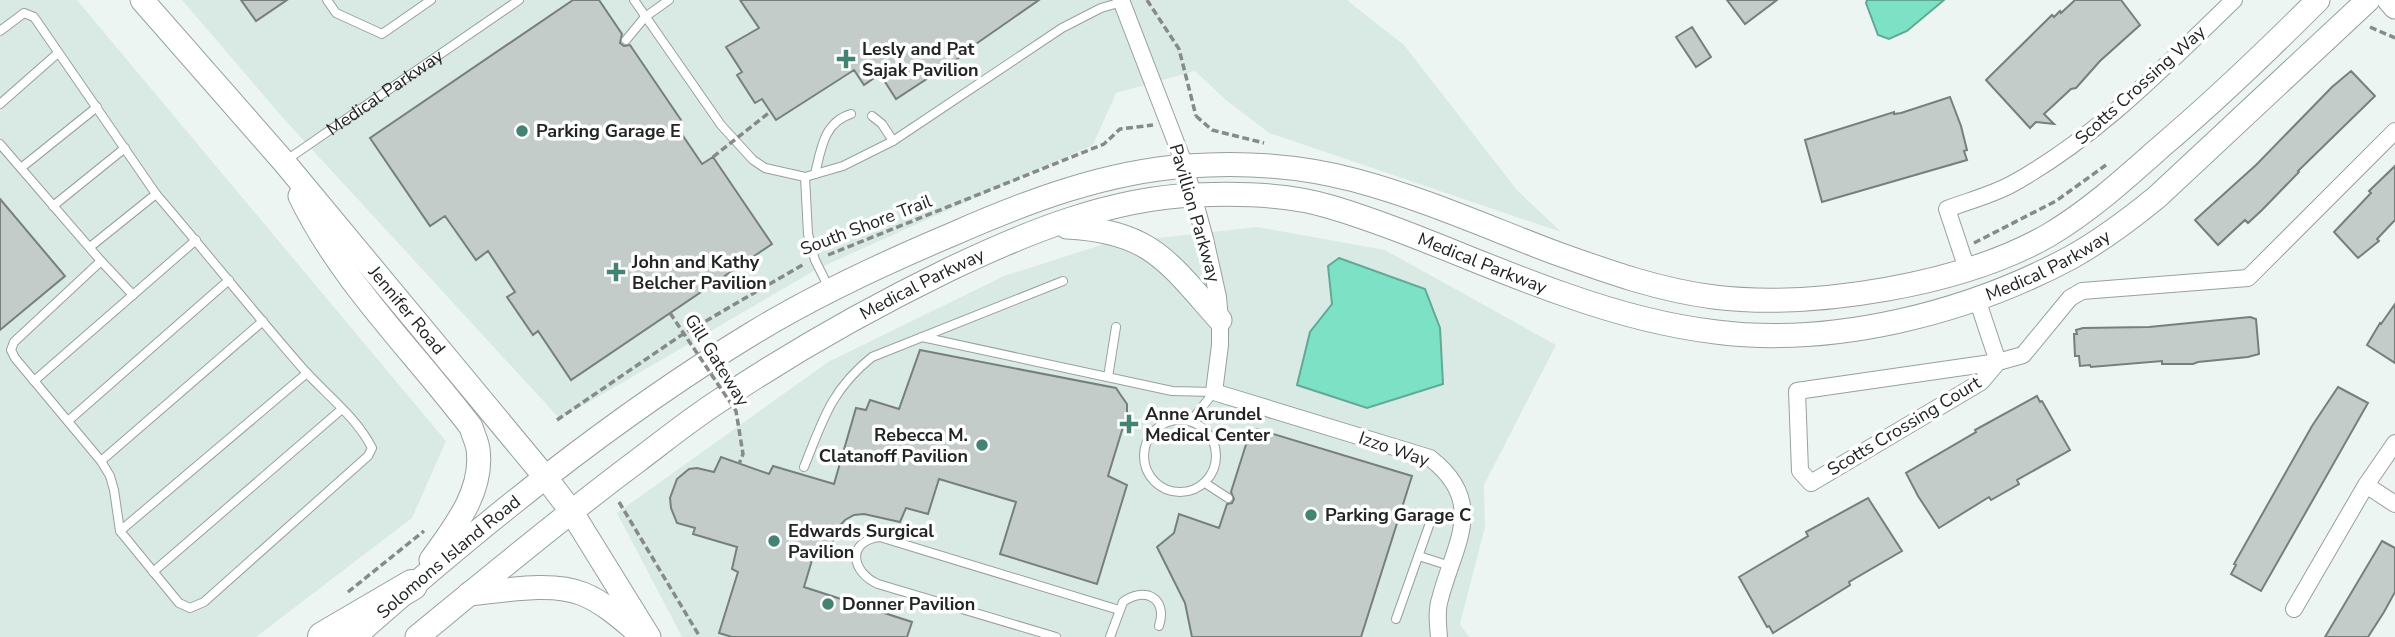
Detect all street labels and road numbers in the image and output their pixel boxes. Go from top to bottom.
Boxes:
street label: Scotts Crossing Way [2070,20,2211,150]
street label: Medical Parkway [322,43,448,141]
street label: Pavillion Parkway [1164,141,1226,286]
street label: South Shore Trail [797,189,936,261]
street label: Medical Parkway [1982,224,2116,307]
street label: Medical Parkway [1414,227,1551,300]
street label: Medical Parkway [855,242,989,325]
street label: Jennifer Road [362,260,451,360]
street label: Gill Gateway [679,309,755,411]
street label: Scotts Crossing Court [1823,370,1986,481]
street label: Izzo Way [1355,426,1433,473]
street label: Solomons Island Road [371,490,525,624]

